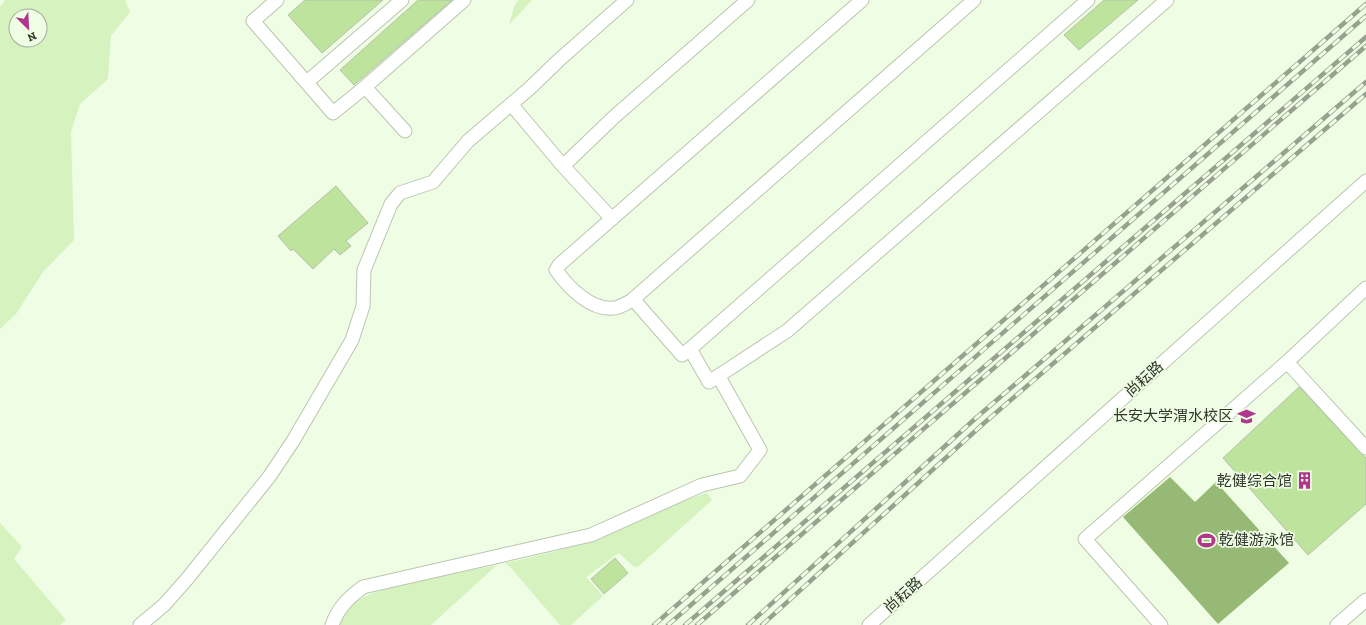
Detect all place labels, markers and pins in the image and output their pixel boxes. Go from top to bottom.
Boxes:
school or university icon: 长安大学渭水校区 [1236,406,1256,426]
place label: 长安大学渭水校区 [1113,407,1233,425]
building icon: 乾健综合馆 [1295,471,1315,491]
place label: 乾健综合馆 [1217,472,1292,490]
sports icon: 乾健游泳馆 [1196,530,1216,550]
place label: 乾健游泳馆 [1219,531,1294,549]

